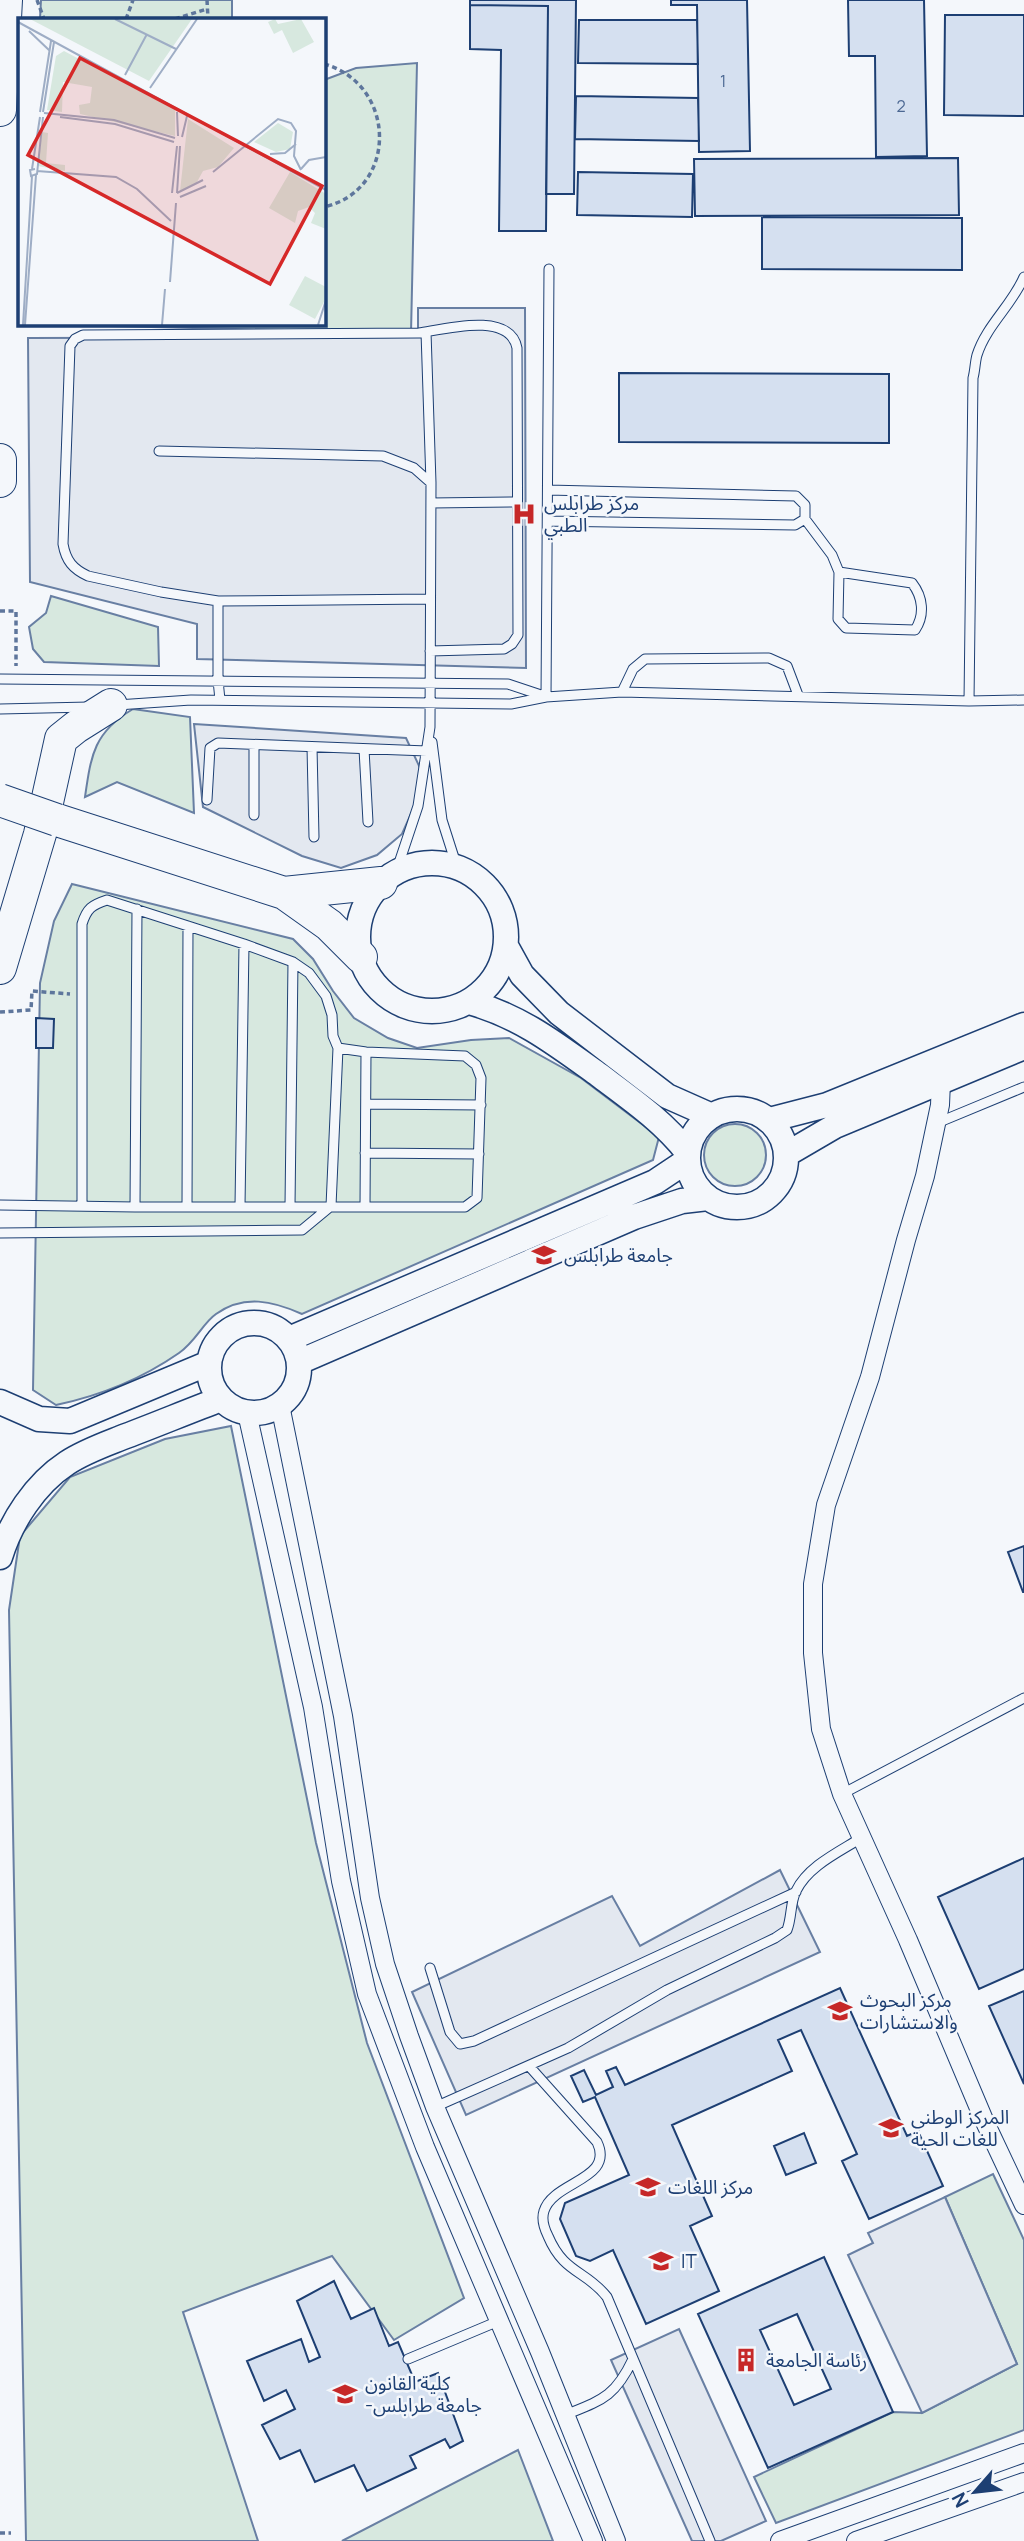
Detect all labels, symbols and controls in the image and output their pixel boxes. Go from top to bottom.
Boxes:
inset map [18,18,326,326]
house number: 1 [720,70,726,92]
house number: 2 [896,95,906,117]
place label: مركز طرابلس الطبي [544,490,639,540]
hospital icon: مركز طرابلس الطبي [510,500,538,528]
school or university icon: جامعة طرابلس [530,1241,558,1269]
place label: جامعة طرابلس [564,1242,673,1268]
place label: مركز البحوث والاستشارات [860,1987,958,2035]
school or university icon: مركز البحوث والاستشارات [826,1997,854,2025]
place label: المركز الوطني للغات الحية [911,2104,1009,2152]
school or university icon: المركز الوطني للغات الحية [877,2114,905,2142]
school or university icon: مركز اللغات [634,2173,662,2201]
place label: مركز اللغات [668,2174,753,2200]
school or university icon: IT [647,2247,675,2275]
place label: IT [681,2248,697,2274]
building icon: رئاسة الجامعة [732,2346,760,2374]
place label: رئاسة الجامعة [766,2347,867,2373]
place label: كلية القانون -جامعة طرابلس [365,2370,482,2418]
school or university icon: كلية القانون -جامعة طرابلس [331,2380,359,2408]
north arrow [940,2457,1010,2527]
text: N [945,2488,975,2512]

